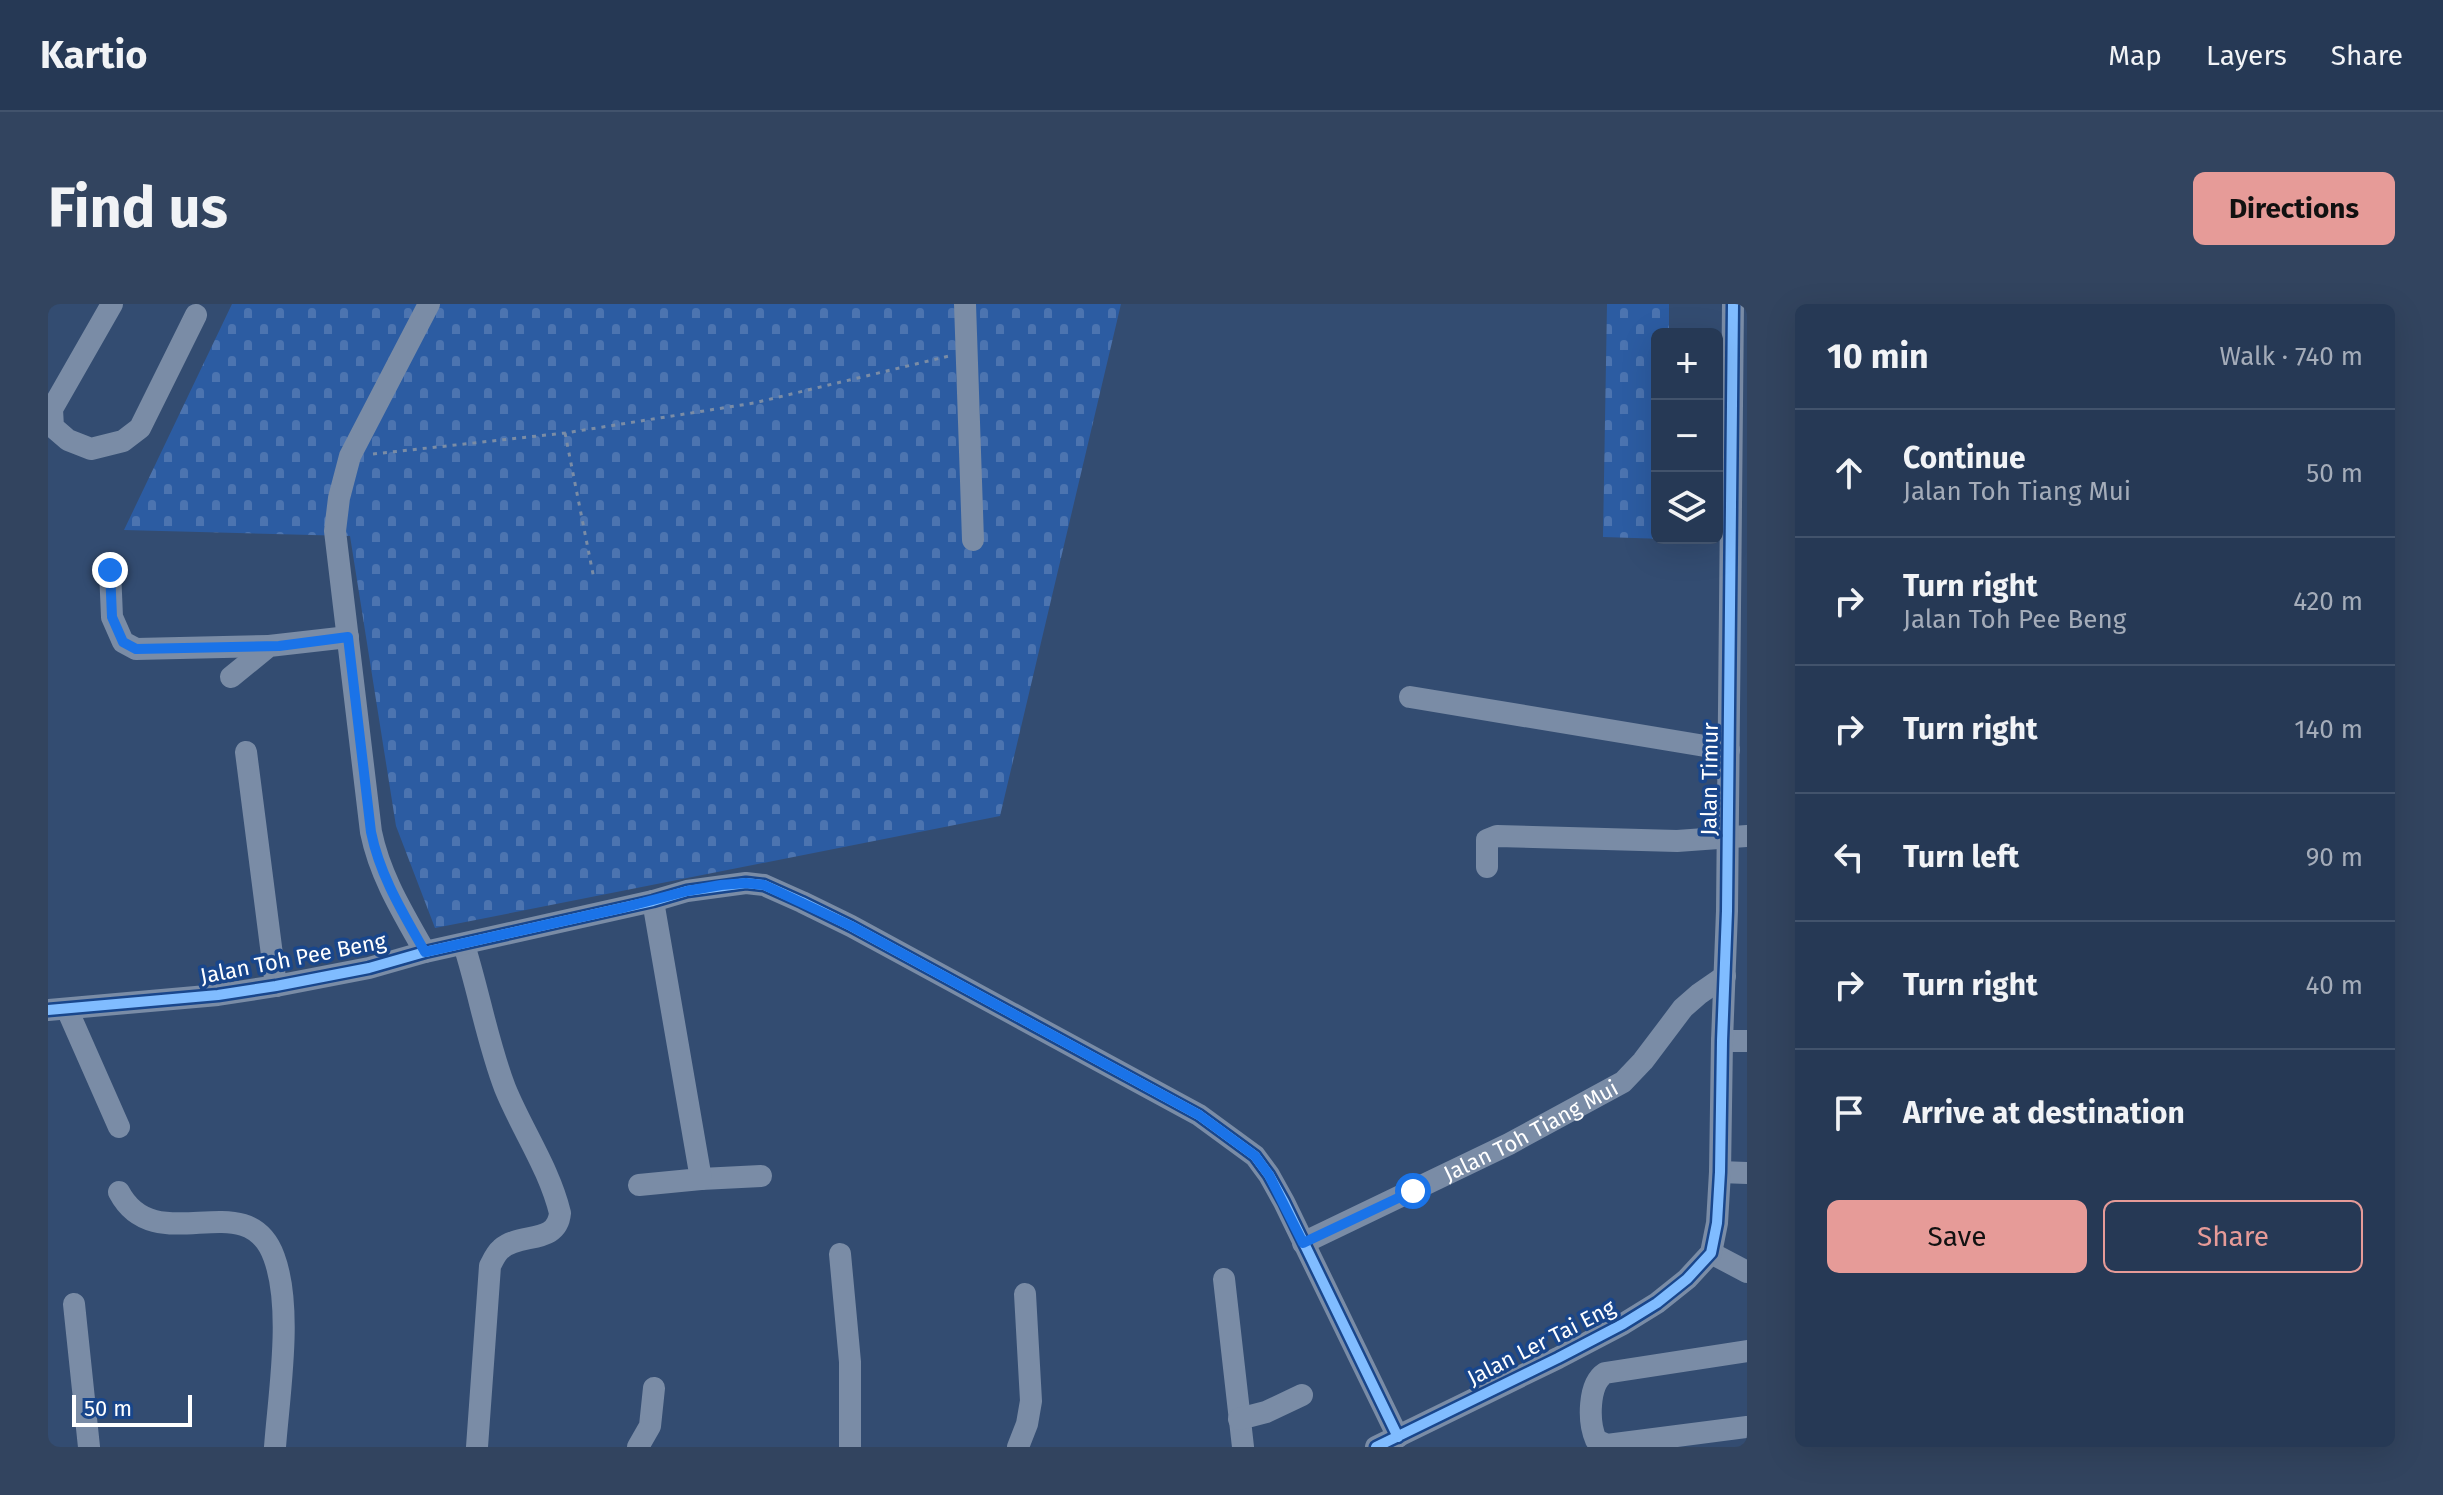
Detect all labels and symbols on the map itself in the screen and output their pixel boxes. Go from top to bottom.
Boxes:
route end [92,552,128,588]
street label: Jalan Timur [1695,722,1724,836]
street label: Jalan Toh Pee Beng [198,927,389,990]
street label: Jalan Toh Tiang Mui [1439,1074,1623,1187]
route start [1395,1173,1431,1209]
street label: Jalan Ler Tai Eng [1463,1293,1620,1391]
scale bar [72,1391,192,1427]

